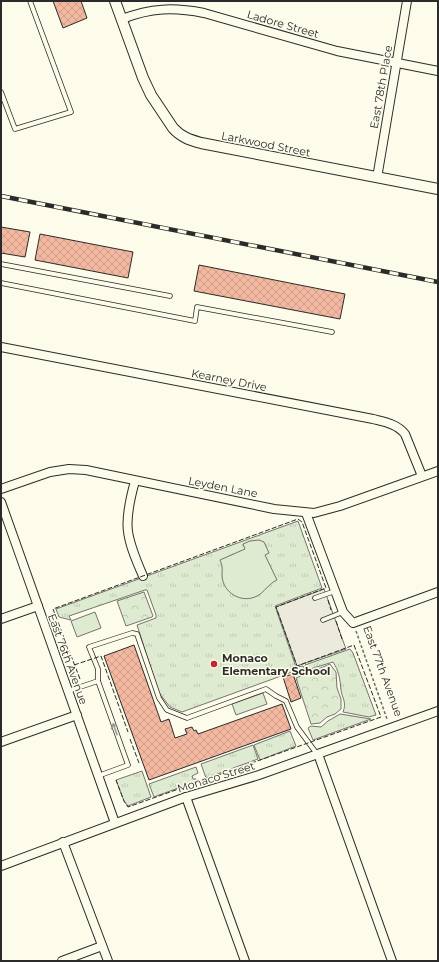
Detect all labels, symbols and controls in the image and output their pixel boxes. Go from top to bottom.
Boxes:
street label: Ladore Street [245,7,321,41]
street label: East 78th Place [367,44,395,130]
street label: Larkwood Street [220,128,312,160]
street label: Kearney Drive [190,366,268,394]
street label: Leyden Lane [187,473,259,501]
street label: East 76th Avenue [45,612,91,707]
street label: East 77th Avenue [360,624,406,719]
place label: Monaco Elementary School [222,651,330,678]
marker: Monaco Elementary School [209,659,219,669]
one-way arrow [111,722,118,735]
street label: Monaco Street [175,758,257,795]

